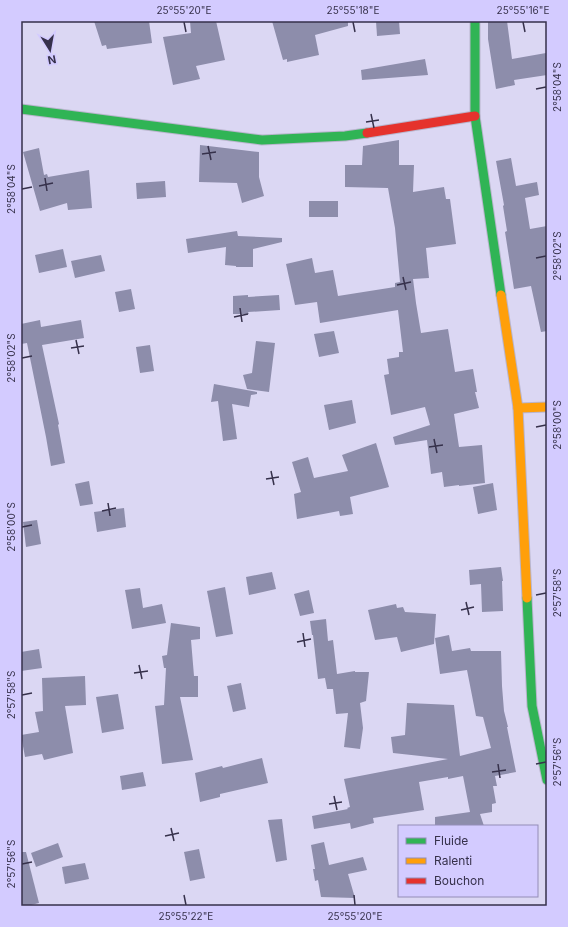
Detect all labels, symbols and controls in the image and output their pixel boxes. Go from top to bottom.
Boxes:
text: 25°55'20"E [157,4,211,16]
text: 25°55'18"E [327,4,379,16]
text: 25°55'16"E [497,4,549,16]
north arrow [30,30,70,70]
text: N [46,52,57,67]
text: 2°58'04"S [551,62,563,112]
text: 2°58'04"S [5,164,17,214]
text: 2°58'02"S [551,231,563,281]
text: 2°58'02"S [5,333,17,383]
text: 2°58'00"S [551,400,563,450]
text: 2°58'00"S [5,502,17,552]
text: 2°57'58"S [551,569,563,617]
text: 2°57'58"S [5,671,17,719]
text: 2°57'56"S [551,738,563,786]
legend [398,825,538,897]
text: Fluide [434,833,468,848]
text: 2°57'56"S [5,840,17,888]
text: Ralenti [434,853,472,868]
text: Bouchon [434,873,484,888]
text: 25°55'22"E [159,910,213,922]
text: 25°55'20"E [328,910,382,922]

